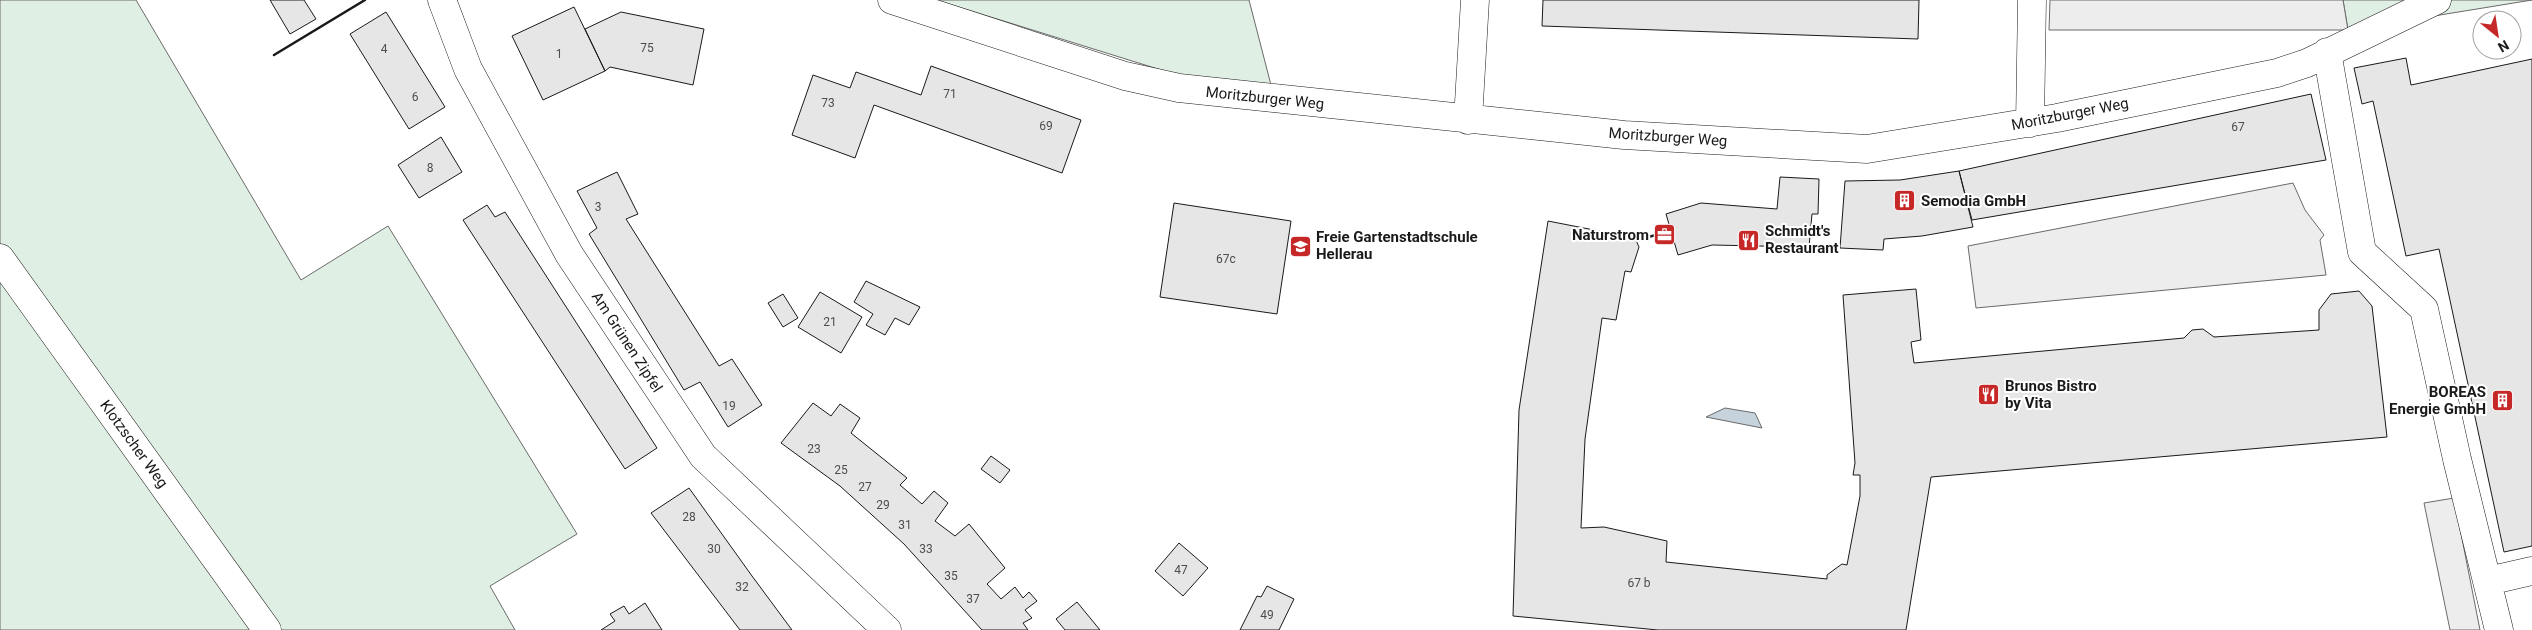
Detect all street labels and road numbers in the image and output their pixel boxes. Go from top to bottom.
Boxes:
street label: Moritzburger Weg [1205,83,1325,113]
street label: Moritzburger Weg [2010,94,2130,134]
street label: Moritzburger Weg [1608,124,1728,150]
street label: Am Grünen Zipfel [588,288,666,396]
street label: Klotzscher Weg [96,397,172,491]

